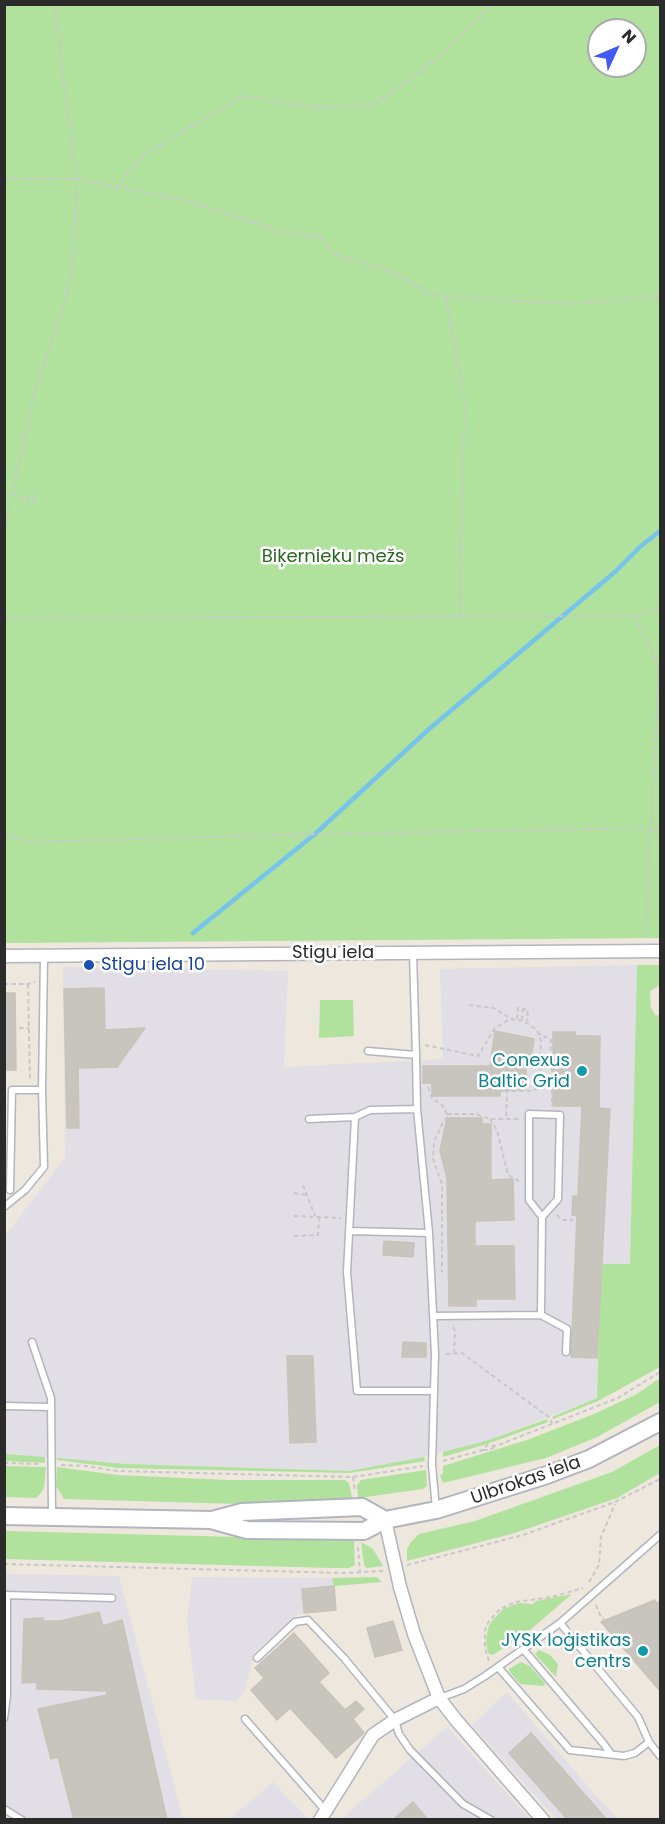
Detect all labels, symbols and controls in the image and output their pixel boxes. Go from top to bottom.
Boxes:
north arrow [587,18,647,78]
text: N [616,24,641,49]
park label: Biķernieku mežs [262,546,404,568]
street label: Stigu iela [292,942,374,964]
place label: Stigu iela 10 [101,954,205,976]
marker: Stigu iela 10 [82,958,96,972]
place label: Conexus Baltic Grid [478,1050,570,1092]
marker: Conexus Baltic Grid [575,1064,589,1078]
street label: Ulbrokas iela [468,1452,584,1510]
place label: JYSK loģistikas centrs [501,1630,631,1672]
marker: JYSK loģistikas centrs [636,1644,650,1658]

